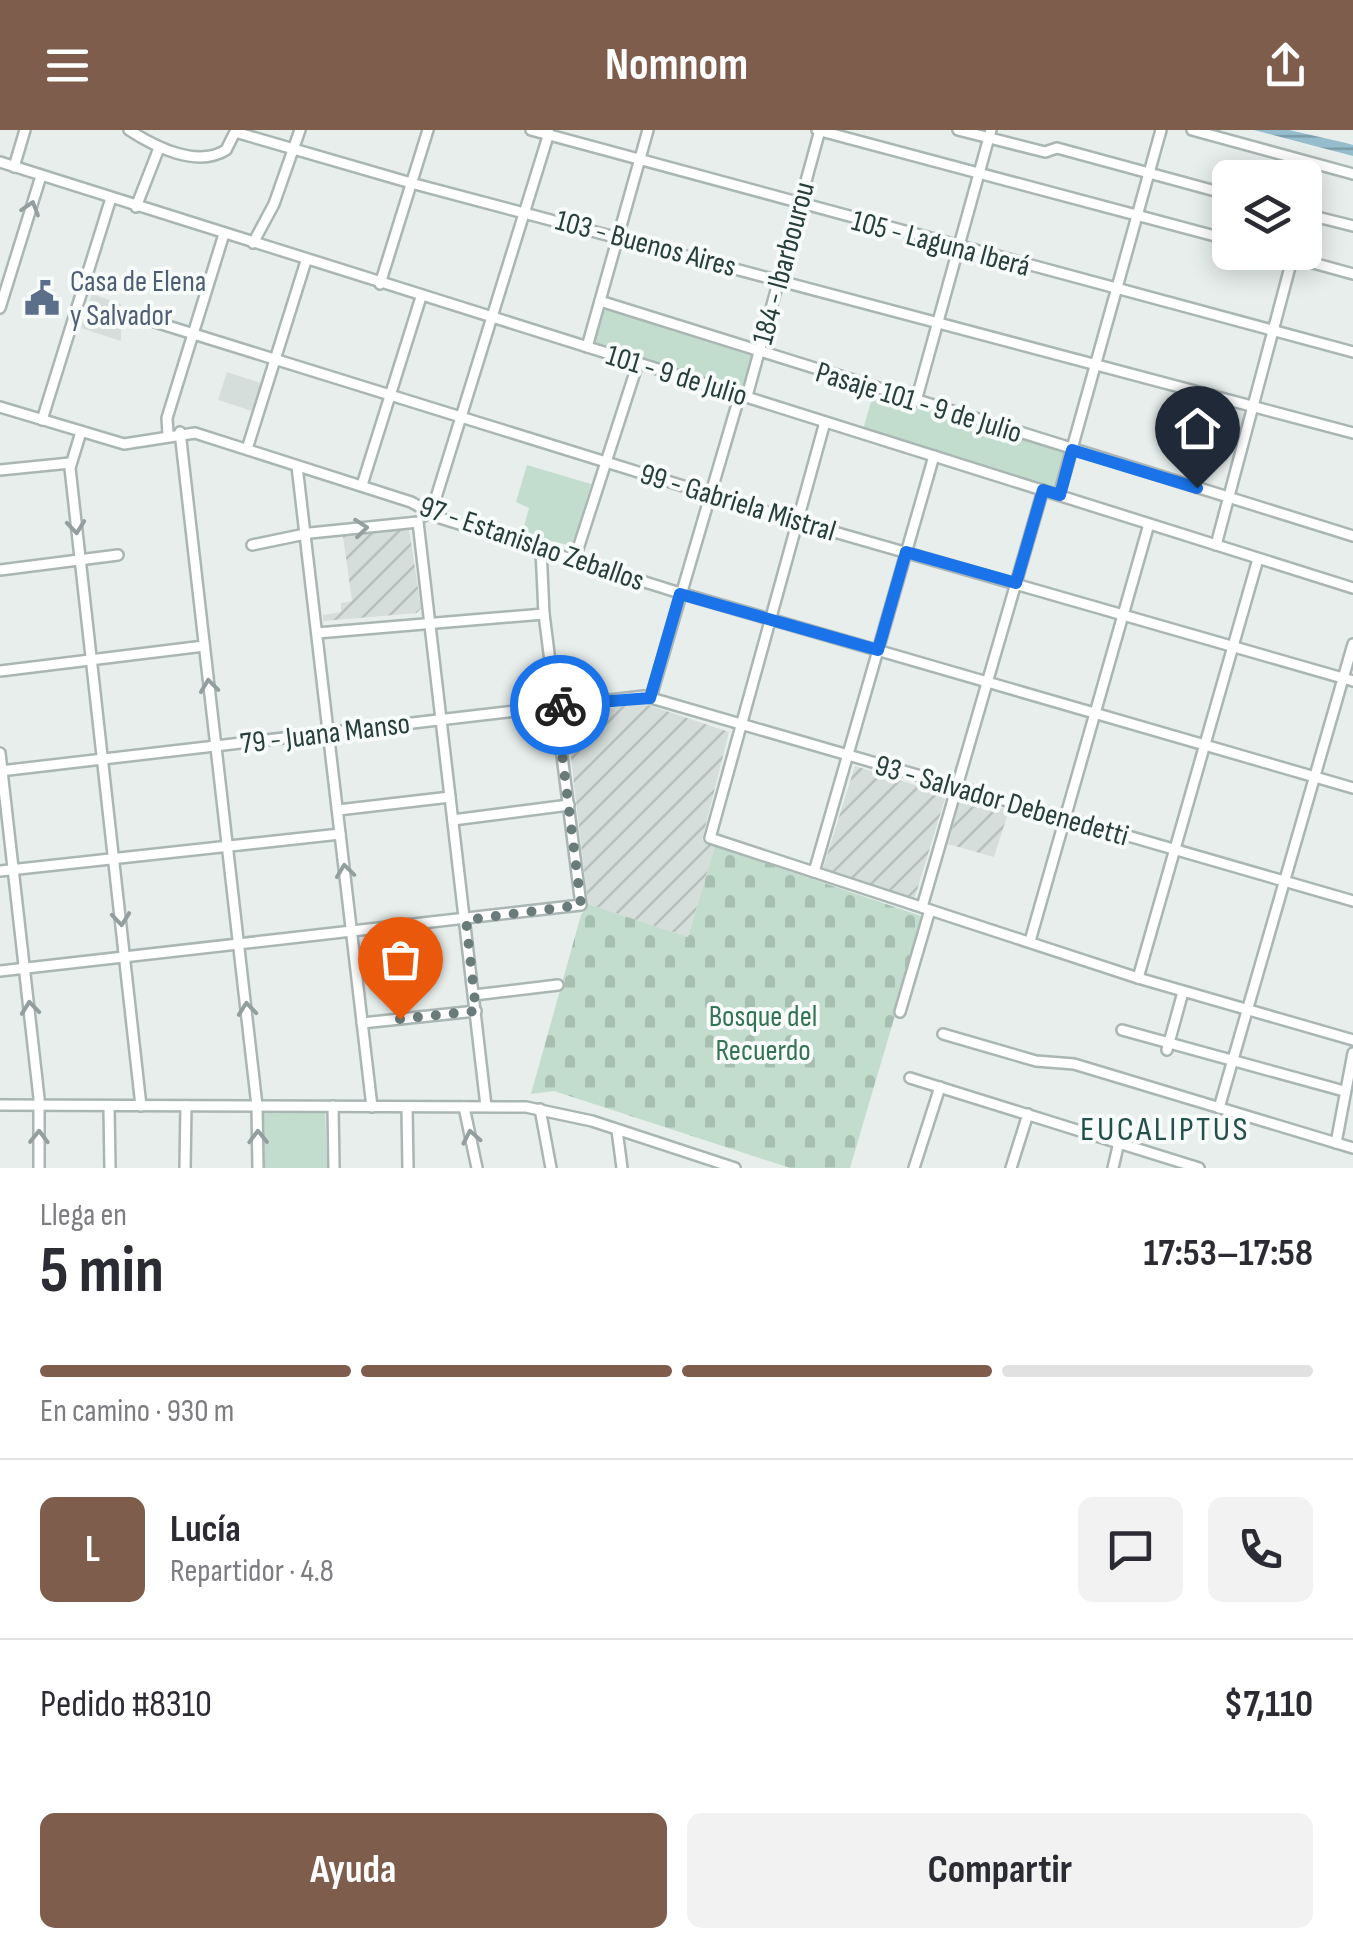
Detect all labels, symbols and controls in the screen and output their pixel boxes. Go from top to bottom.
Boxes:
icon: menu [40,38,95,93]
text: Nomnom [605,38,748,93]
icon: share [1258,38,1313,93]
map controls [1212,160,1322,270]
button: layers [1212,160,1322,270]
street label: 184 - Ibarbourou [745,178,823,348]
one-way arrow [19,201,40,218]
street label: 103 - Buenos Aires [552,203,740,285]
street label: 105 - Laguna Iberá [848,203,1034,285]
place label: Casa de Elena y Salvador [70,264,206,334]
public building icon: Casa de Elena y Salvador [23,279,61,317]
street label: 101 - 9 de Julio [602,338,751,414]
street label: Pasaje 101 - 9 de Julio [811,355,1026,451]
pin [1155,386,1240,489]
icon: home [1170,401,1225,456]
street label: 99 - Gabriela Mistral [636,456,840,550]
street label: 97 - Estanislao Zeballos [415,489,649,599]
one-way arrow [354,517,370,539]
one-way arrow [65,519,86,535]
courier [510,655,610,755]
one-way arrow [199,678,220,694]
icon: bike [533,678,588,733]
street label: 79 - Juana Manso [238,706,412,762]
street label: 93 - Salvador Debenedetti [871,748,1133,854]
one-way arrow [335,863,356,880]
one-way arrow [110,912,131,928]
pin [358,917,443,1020]
icon: bag [373,932,428,987]
park label: Bosque del Recuerdo [709,999,817,1069]
one-way arrow [20,1000,41,1016]
one-way arrow [236,1001,258,1017]
district label: EUCALIPTUS [1080,1108,1250,1151]
one-way arrow [28,1128,50,1144]
one-way arrow [247,1129,268,1145]
one-way arrow [461,1129,482,1146]
text: Llega en [40,1196,127,1235]
text: 17:53–17:58 [1144,1231,1313,1276]
text: 5 min [40,1233,164,1311]
text: En camino · 930 m [40,1392,234,1431]
button: chat [1078,1497,1183,1602]
button: phone [1208,1497,1313,1602]
text: Lucía [170,1507,241,1552]
text: L [85,1527,100,1572]
text: Repartidor · 4.8 [170,1552,334,1591]
text: Pedido #8310 [40,1682,212,1727]
text: $7,110 [1224,1682,1313,1727]
button: Ayuda [40,1813,667,1928]
button: Compartir [687,1813,1313,1928]

